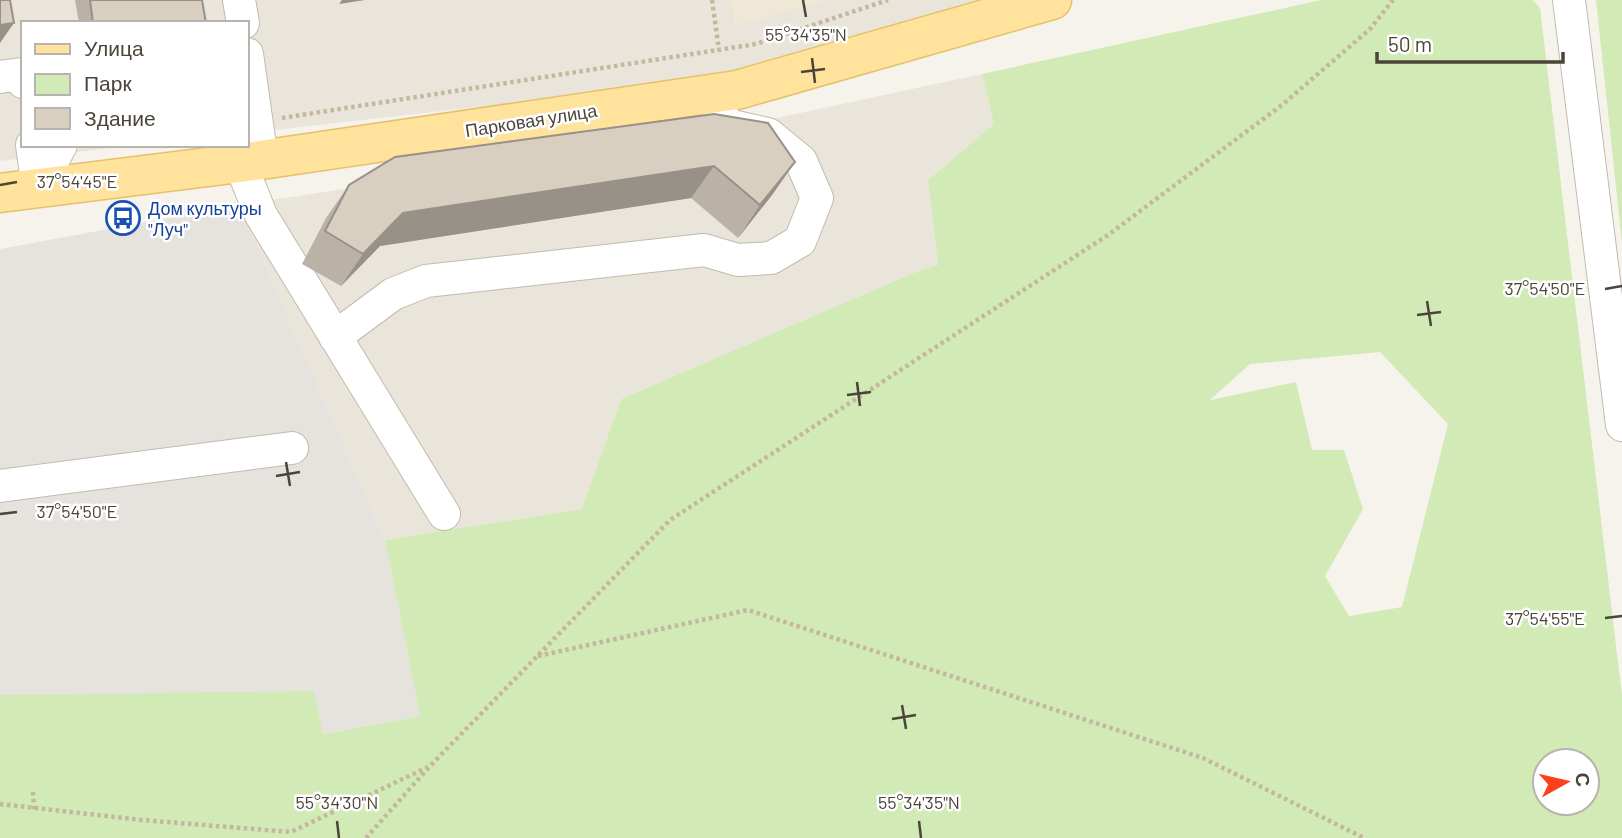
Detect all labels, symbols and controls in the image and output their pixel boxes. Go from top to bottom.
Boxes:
legend [21,21,248,147]
scale bar [1377,21,1562,65]
text: 55°34'35"N [765,23,847,45]
text: 50 m [1388,31,1432,56]
text: Улица [84,35,144,60]
text: Парк [84,70,132,95]
street label: Парковая улица [463,99,600,141]
text: Здание [84,105,156,130]
text: 37°54'45"E [37,170,117,192]
place label: Дом культуры "Луч" [148,197,262,240]
bus stop icon: Дом культуры "Луч" [104,199,142,237]
text: 37°54'50"E [1505,277,1585,299]
text: 37°54'50"E [37,500,117,522]
text: 37°54'55"E [1505,607,1585,629]
north arrow [1531,747,1601,817]
text: С [1571,771,1596,788]
text: 55°34'30"N [296,791,379,813]
text: 55°34'35"N [878,791,960,813]

